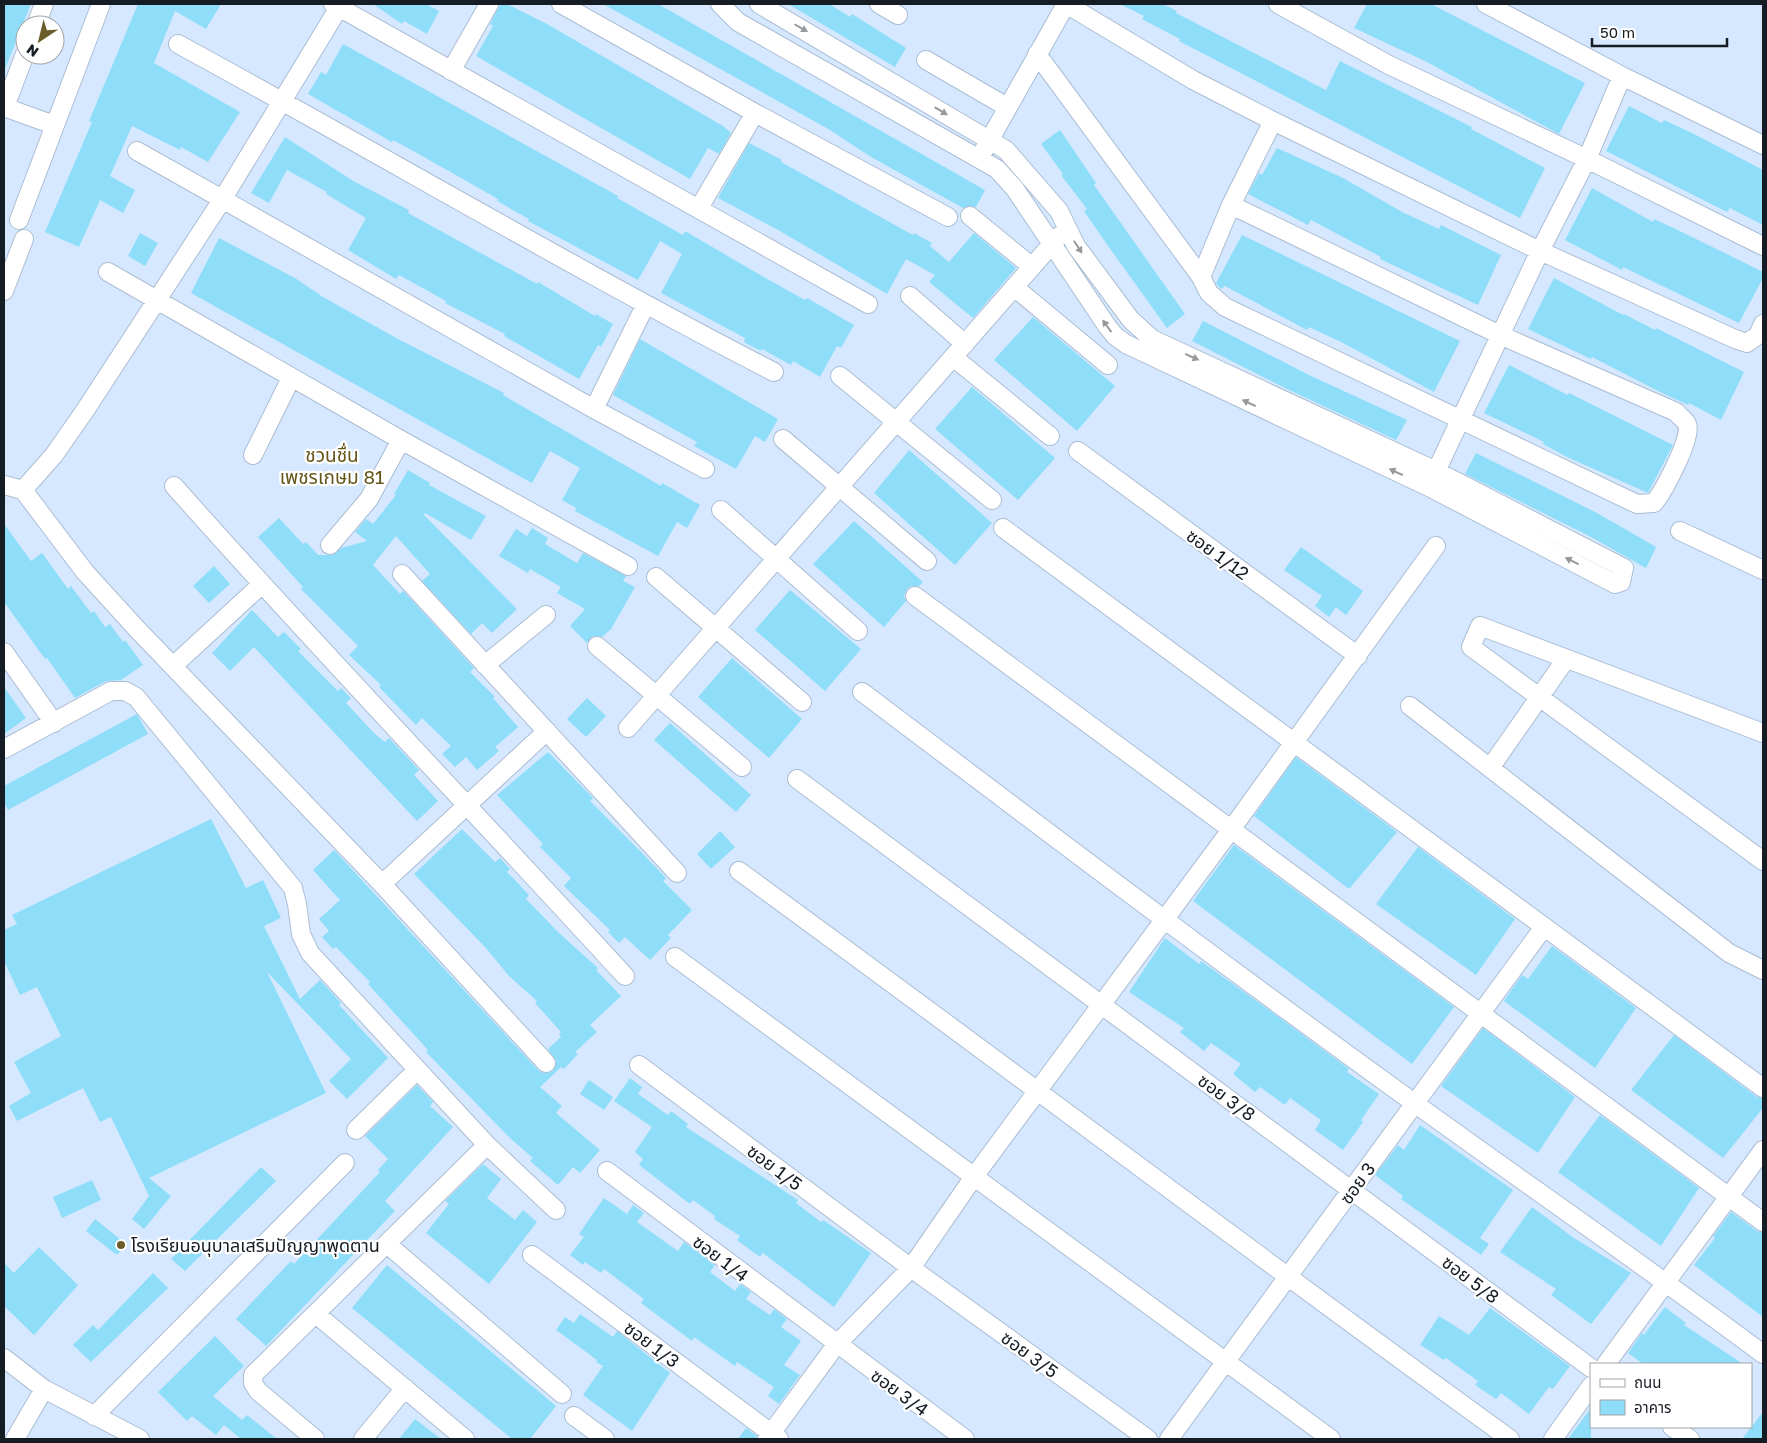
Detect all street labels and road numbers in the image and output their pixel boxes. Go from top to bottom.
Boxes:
street label: ซอย 1/12 [1182,524,1254,584]
street label: ซอย 3/8 [1194,1069,1260,1125]
street label: ซอย 1/5 [743,1139,807,1195]
street label: ซอย 3 [1335,1158,1379,1208]
street label: ซอย 1/4 [689,1230,753,1286]
street label: ซอย 5/8 [1438,1250,1504,1308]
street label: ซอย 1/3 [620,1316,684,1372]
street label: ซอย 3/5 [997,1326,1063,1382]
street label: ซอย 3/4 [867,1364,933,1420]

